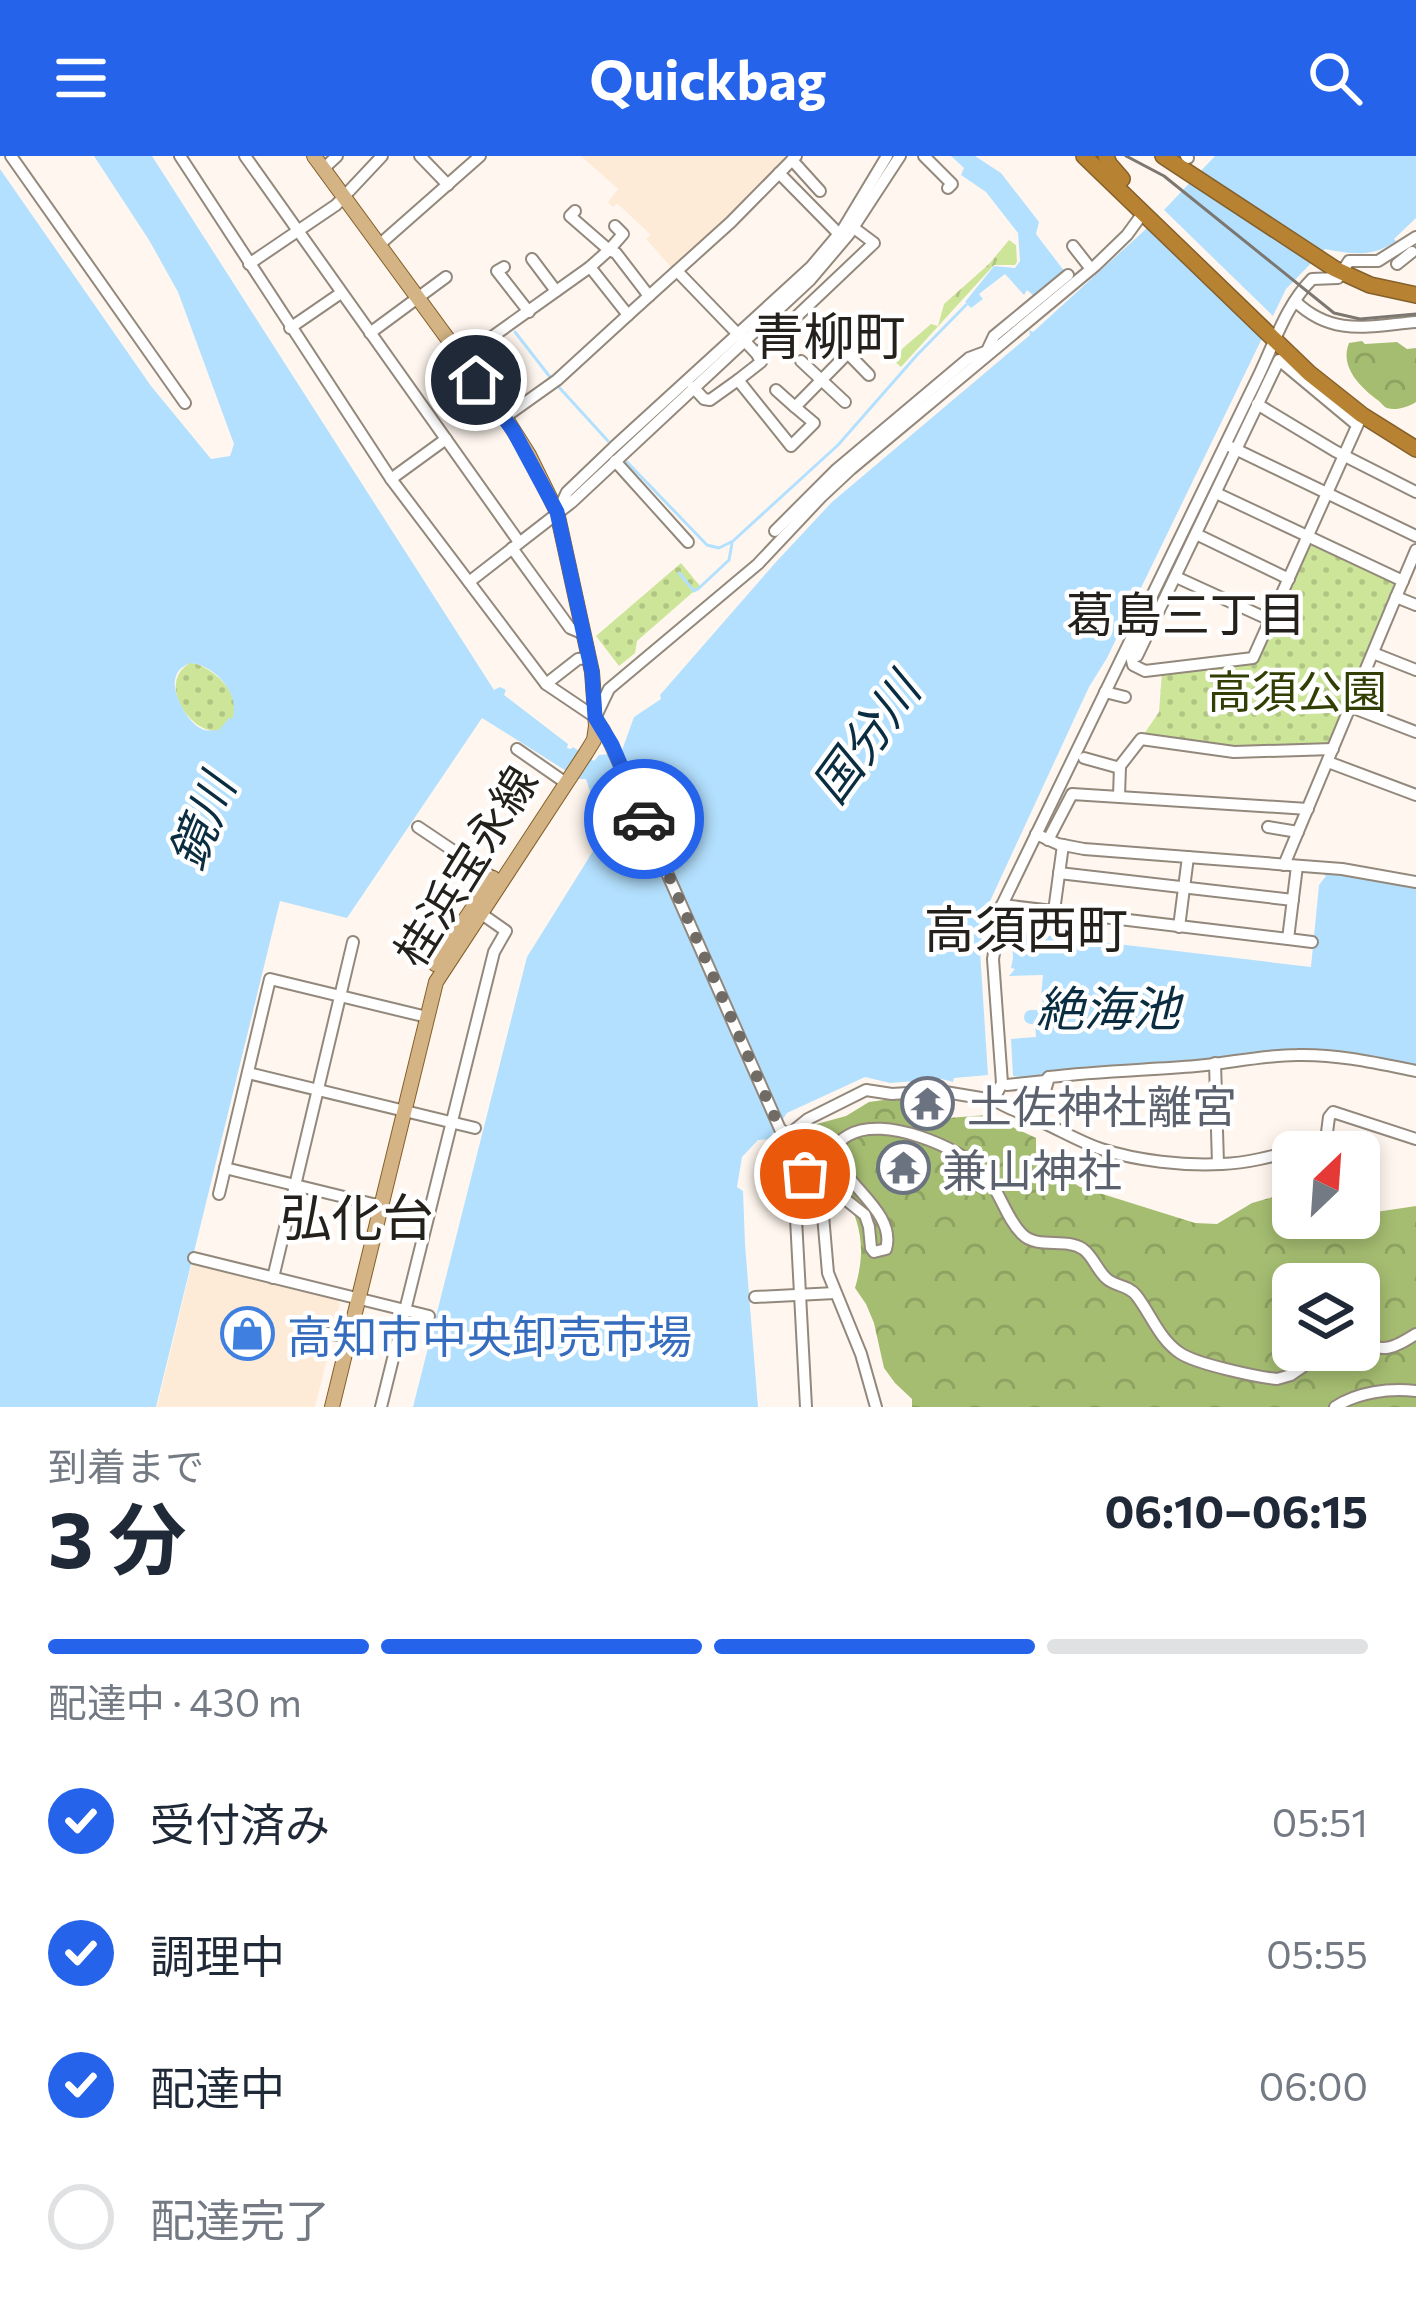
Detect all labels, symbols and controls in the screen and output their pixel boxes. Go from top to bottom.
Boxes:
icon: menu [48,45,114,111]
text: Quickbag [589,45,827,111]
icon: search [1302,45,1368,111]
district label: 青柳町 [752,303,906,366]
pin [425,329,527,431]
icon: home [443,347,509,413]
district label: 葛島三丁目 [1066,583,1306,642]
water label: 国分川 [798,657,933,813]
park label: 高須公園 [1207,662,1387,717]
street label: 桂浜宝永線 [381,755,547,975]
courier [584,759,704,879]
water label: 鏡川 [155,761,247,877]
icon: car [611,786,677,852]
district label: 高須西町 [924,896,1128,959]
water label: 絶海池 [1036,977,1184,1036]
temple icon: 土佐神社離宮 [900,1076,956,1132]
place label: 土佐神社離宮 [967,1077,1237,1132]
pin [754,1123,856,1225]
north arrow [1272,1131,1380,1239]
map controls [1272,1131,1380,1371]
temple icon: 兼山神社 [875,1140,931,1196]
icon: bag [772,1141,838,1207]
place label: 兼山神社 [942,1141,1122,1196]
district label: 弘化台 [280,1184,434,1247]
button: layers [1272,1263,1380,1371]
shop icon: 高知市中央卸売市場 [220,1306,276,1362]
place label: 高知市中央卸売市場 [287,1307,692,1362]
text: 到着まで [48,1441,204,1489]
text: 06:10–06:15 [1104,1482,1368,1537]
text: 3 分 [48,1489,186,1584]
text: 配達中 · 430 m [48,1677,302,1725]
icon: check [48,1788,114,1854]
text: 受付済み [150,1795,330,1850]
text: 05:51 [1272,1797,1368,1845]
icon: check [48,1920,114,1986]
text: 調理中 [150,1927,285,1982]
text: 05:55 [1266,1929,1368,1977]
icon: check [48,2052,114,2118]
text: 配達中 [150,2059,285,2114]
text: 06:00 [1259,2061,1368,2109]
text: 配達完了 [150,2191,330,2246]

